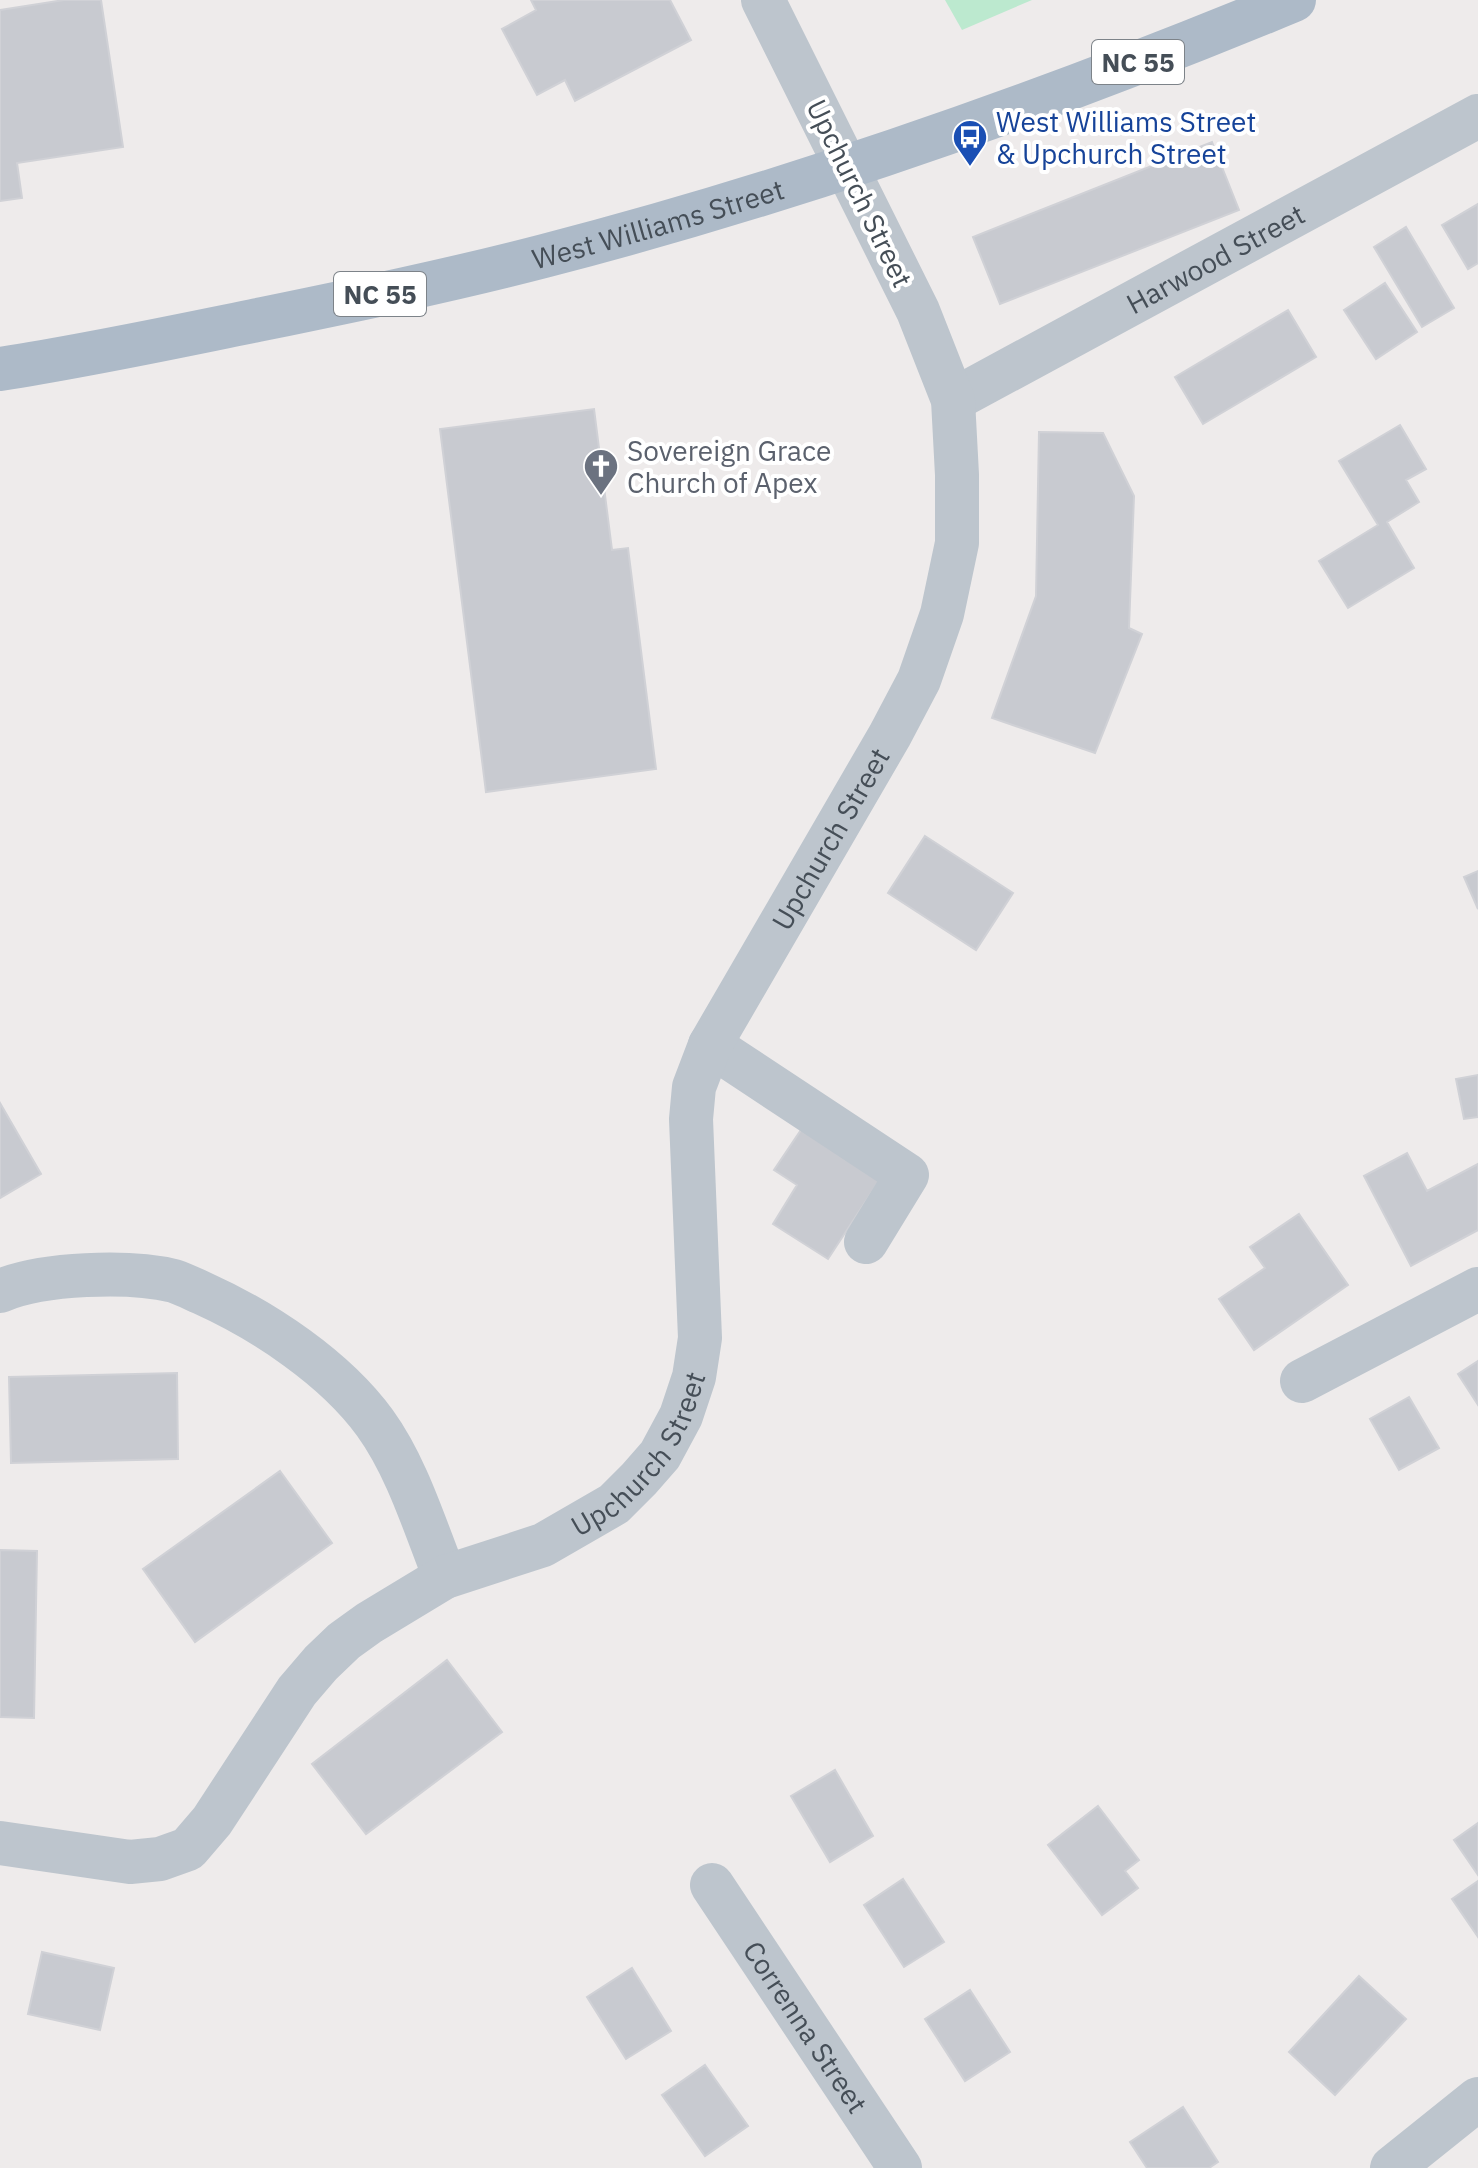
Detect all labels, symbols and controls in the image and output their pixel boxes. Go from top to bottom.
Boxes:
road number: NC 55 [1092,40,1184,84]
street label: Upchurch Street [799,93,921,293]
place label: West Williams Street & Upchurch Street [996,103,1256,172]
bus stop icon: West Williams Street & Upchurch Street [951,118,989,168]
street label: West Williams Street [528,170,788,277]
street label: Harwood Street [1119,195,1311,321]
road number: NC 55 [334,272,426,316]
place label: Sovereign Grace Church of Apex [627,432,831,501]
church icon: Sovereign Grace Church of Apex [582,447,620,497]
street label: Upchurch Street [762,741,897,936]
street label: Upchurch Street [564,1367,713,1544]
street label: Correnna Street [736,1933,877,2120]

